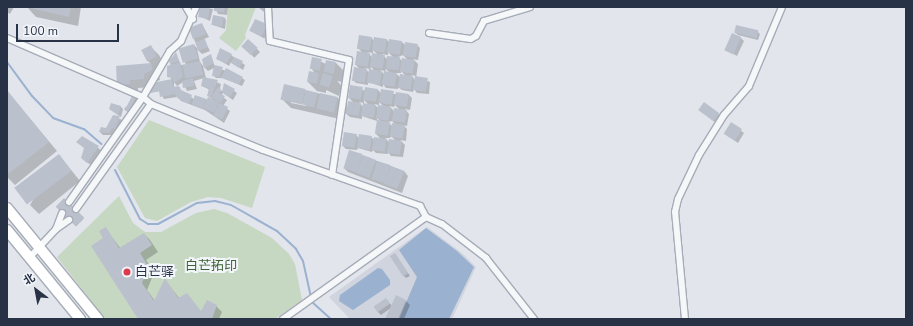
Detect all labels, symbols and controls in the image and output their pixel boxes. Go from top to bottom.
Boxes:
scale bar [18,16,121,42]
text: 100 m [23,23,58,39]
park label: 白芒拓印 [185,258,237,274]
place label: 白芒驿 [135,264,174,280]
marker: 白芒驿 [122,267,132,277]
north arrow [16,270,56,310]
text: 北 [21,270,38,289]

